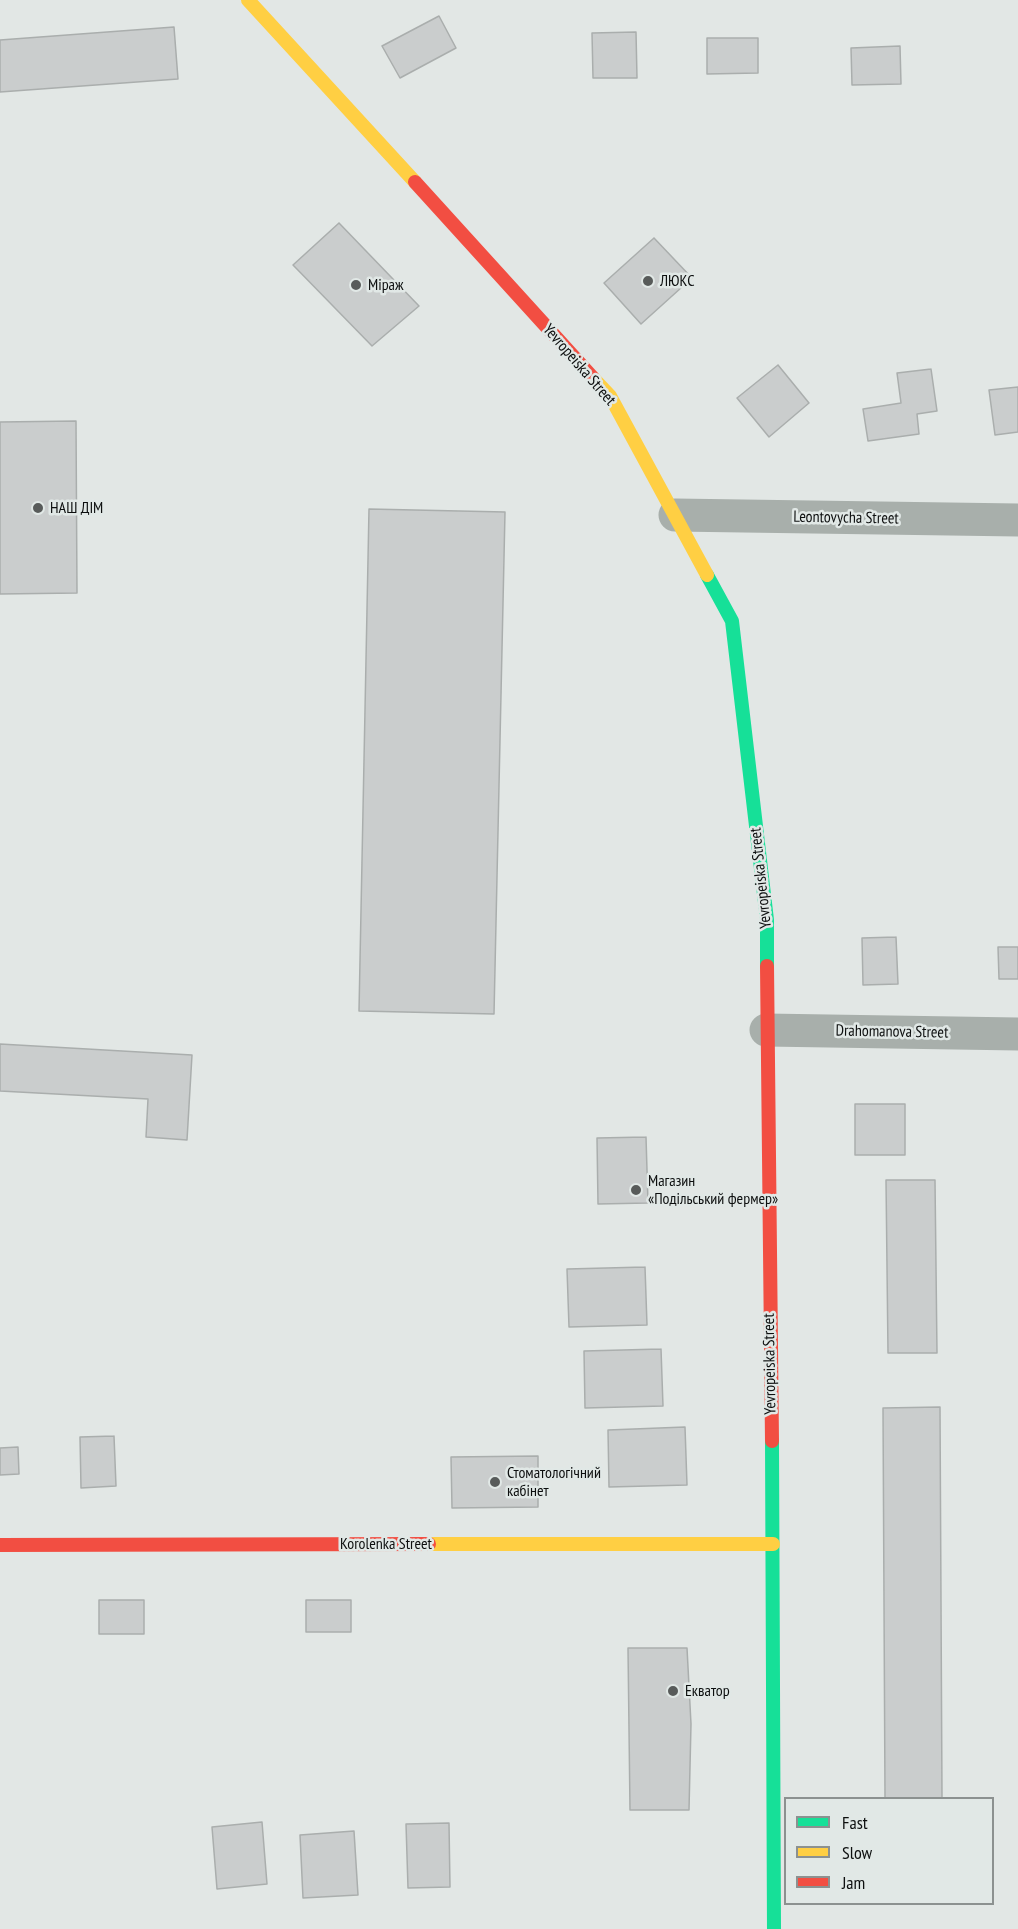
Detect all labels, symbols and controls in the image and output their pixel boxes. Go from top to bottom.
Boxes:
place label: ЛЮКС [660,271,694,291]
marker: ЛЮКС [641,274,655,288]
place label: Міраж [368,275,404,295]
marker: Міраж [349,278,363,292]
street label: Yevropeiska Street [538,320,620,410]
place label: НАШ ДІМ [50,498,103,518]
marker: НАШ ДІМ [31,501,45,515]
street label: Leontovycha Street [793,507,899,529]
street label: Yevropeiska Street [746,827,776,929]
street label: Drahomanova Street [835,1021,949,1043]
place label: Магазин «Подільський фермер» [648,1171,778,1209]
marker: Магазин «Подільський фермер» [629,1183,643,1197]
street label: Yevropeiska Street [760,1313,780,1415]
place label: Стоматологічний кабінет [507,1463,601,1501]
marker: Стоматологічний кабінет [488,1475,502,1489]
street label: Korolenka Street [340,1534,432,1554]
place label: Екватор [685,1681,730,1701]
marker: Екватор [666,1684,680,1698]
legend [784,1797,994,1905]
text: Fast [842,1811,868,1834]
text: Slow [842,1841,872,1864]
text: Jam [842,1871,865,1894]

